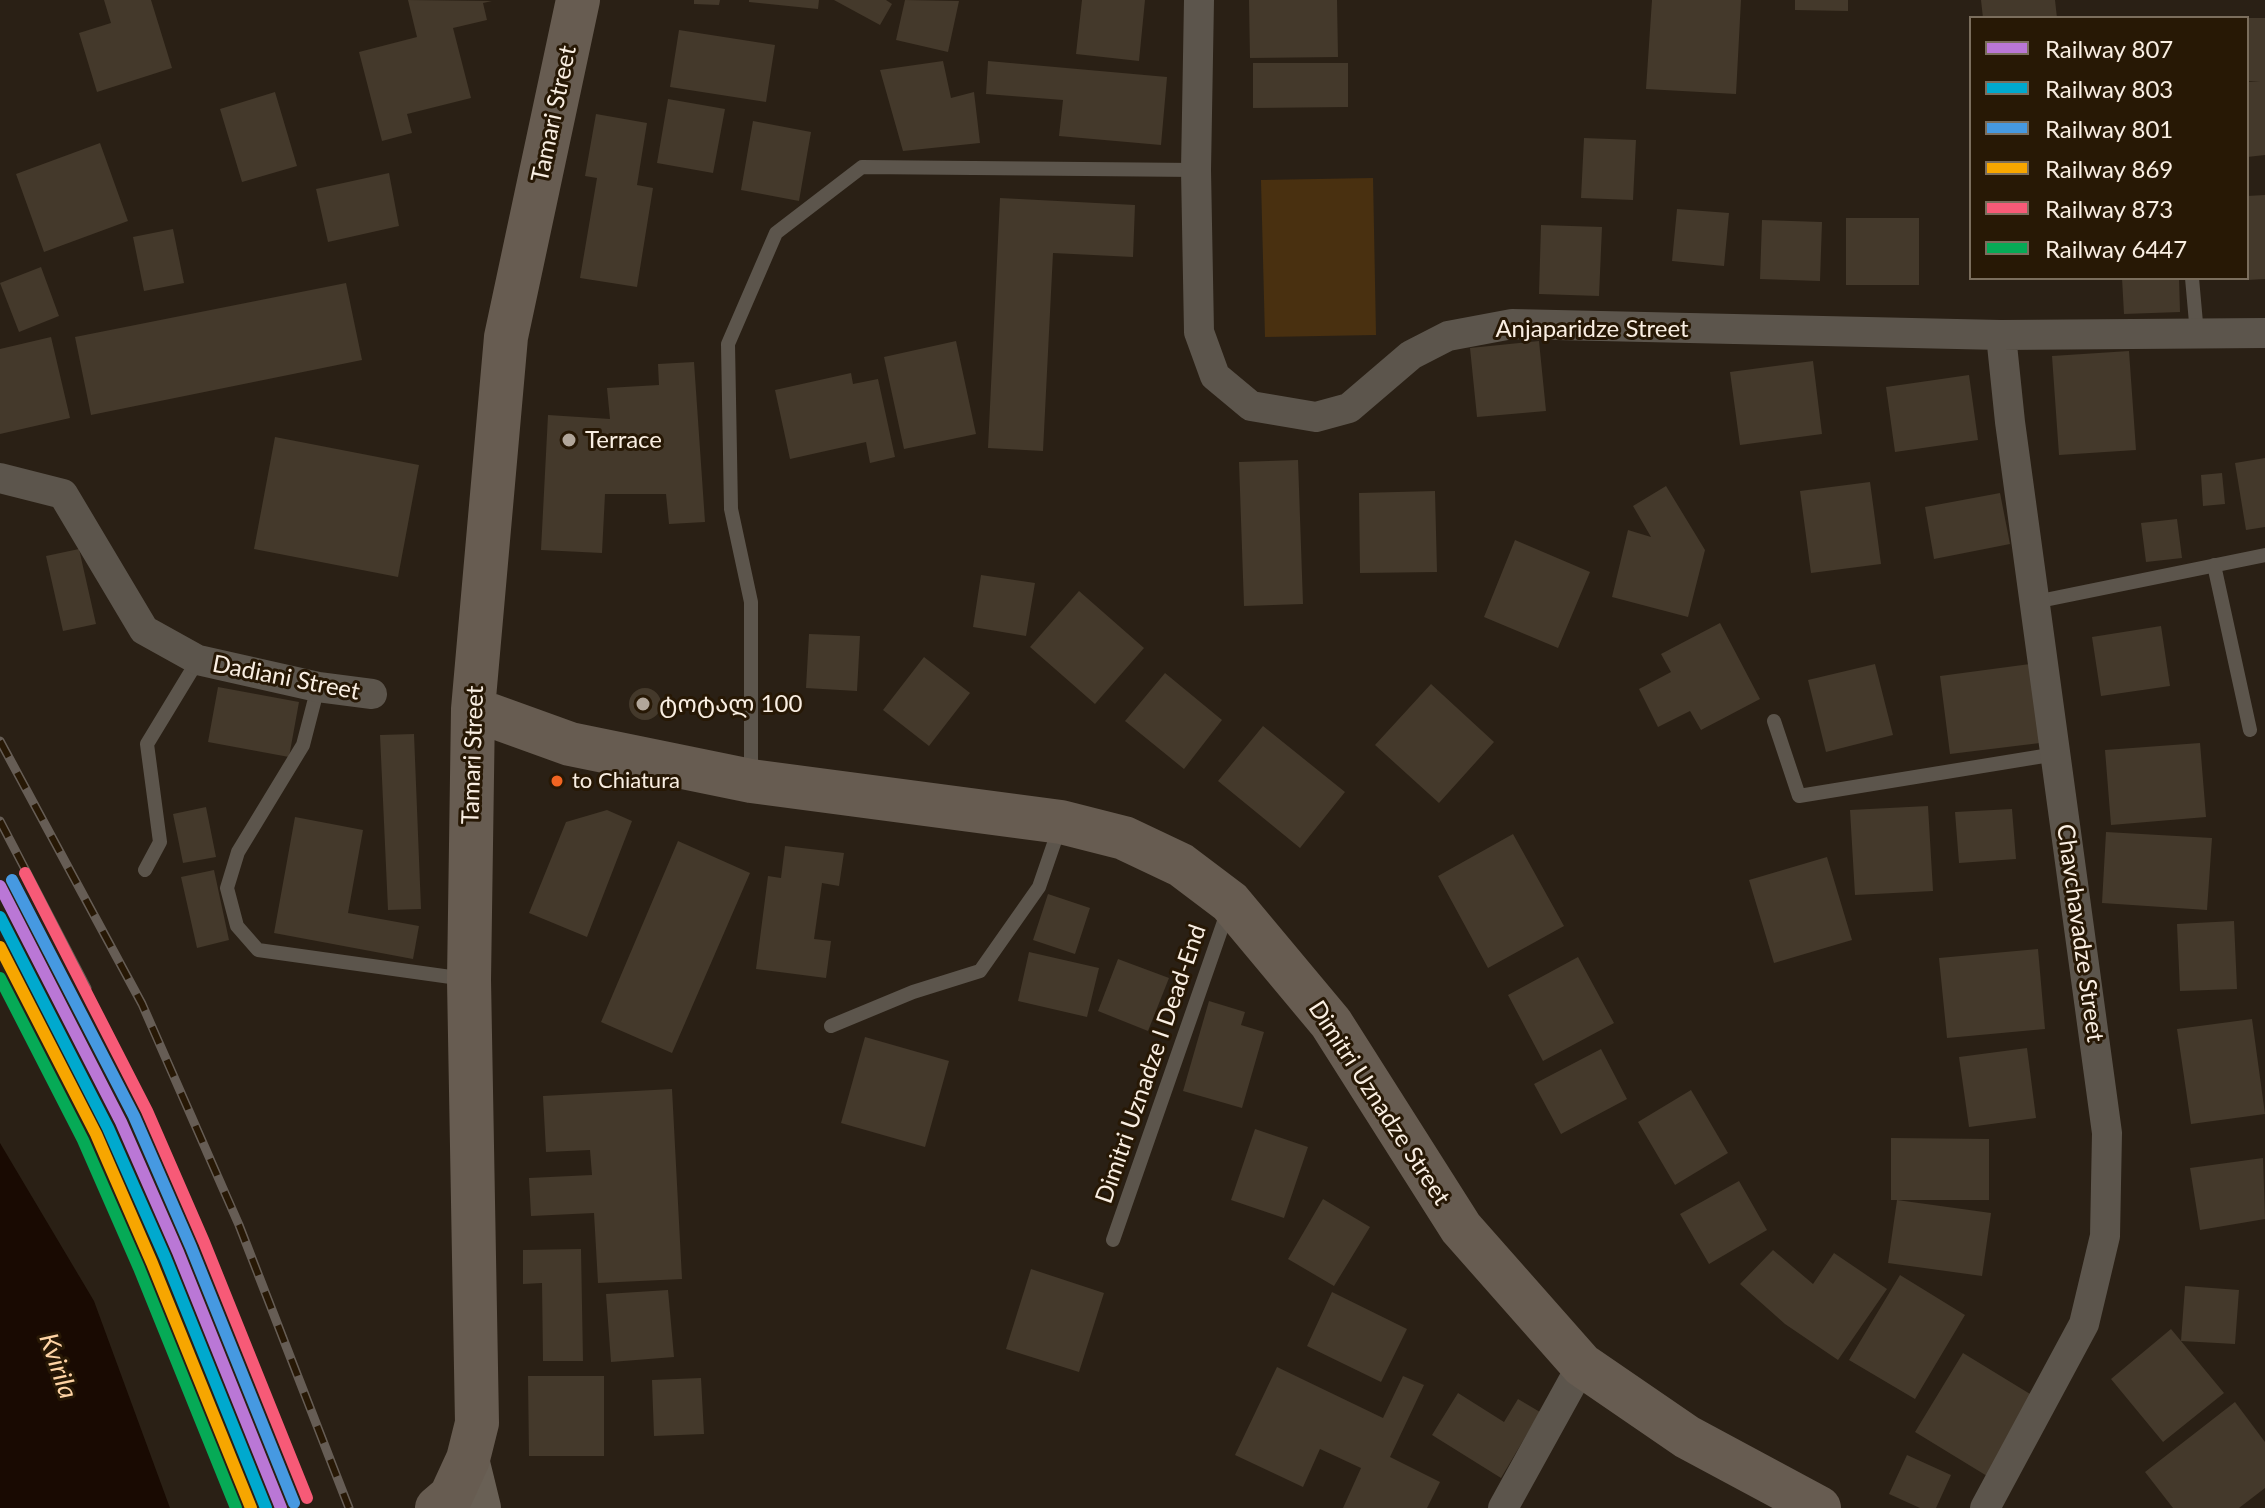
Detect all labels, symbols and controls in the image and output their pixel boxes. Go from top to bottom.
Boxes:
legend [1969,16,2249,280]
text: Railway 807 [2045,34,2173,63]
street label: Tamari Street [525,43,583,185]
text: Railway 803 [2045,74,2173,103]
text: Railway 801 [2045,114,2173,143]
text: Railway 869 [2045,154,2173,183]
text: Railway 873 [2045,194,2173,223]
text: Railway 6447 [2045,234,2187,263]
street label: Anjaparidze Street [1495,315,1689,343]
place label: Terrace [585,426,662,454]
marker: Terrace [560,431,578,449]
street label: Dadiani Street [210,650,362,706]
street label: Tamari Street [456,685,490,825]
place label: ტოტალ 100 [659,690,802,718]
marker: ტოტალ 100 [634,695,652,713]
place label: to Chiatura [572,768,680,794]
marker: to Chiatura [549,773,565,789]
street label: Chavchavadze Street [2050,822,2110,1044]
street label: Dimitri Uznadze I Dead-End [1090,921,1212,1207]
street label: Dimitri Uznadze Street [1302,995,1456,1211]
water label: Kvirila [32,1329,84,1403]

